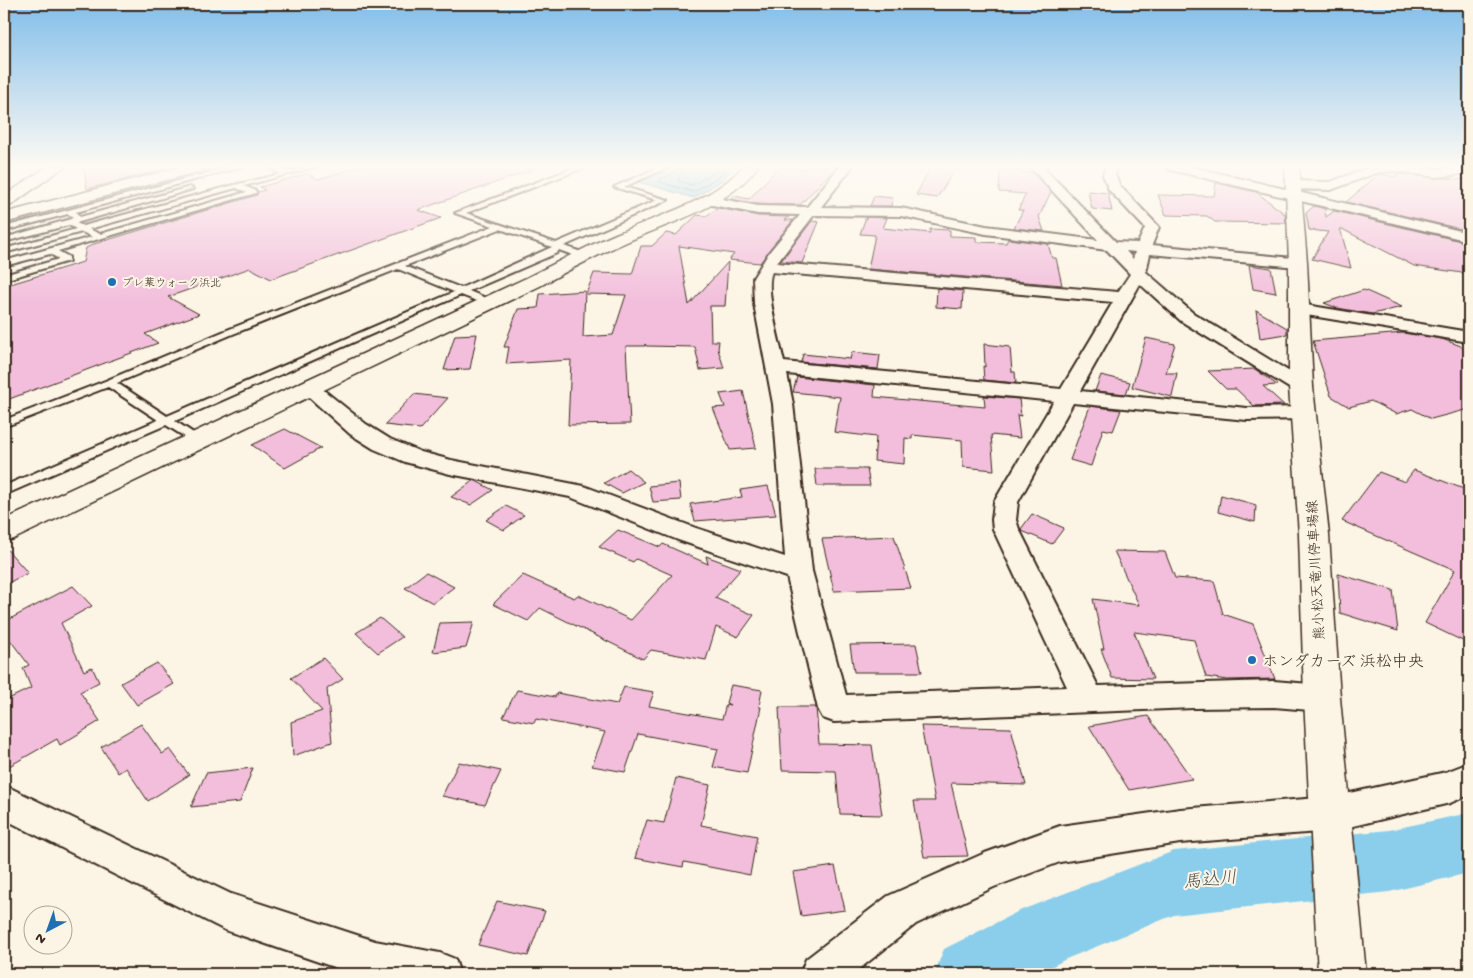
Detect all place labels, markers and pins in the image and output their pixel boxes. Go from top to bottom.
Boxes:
marker: プレ葉ウォーク浜北 [106,276,118,288]
place label: プレ葉ウォーク浜北 [122,277,221,290]
place label: ホンダカーズ 浜松中央 [1262,653,1424,673]
marker: ホンダカーズ 浜松中央 [1246,654,1258,666]

